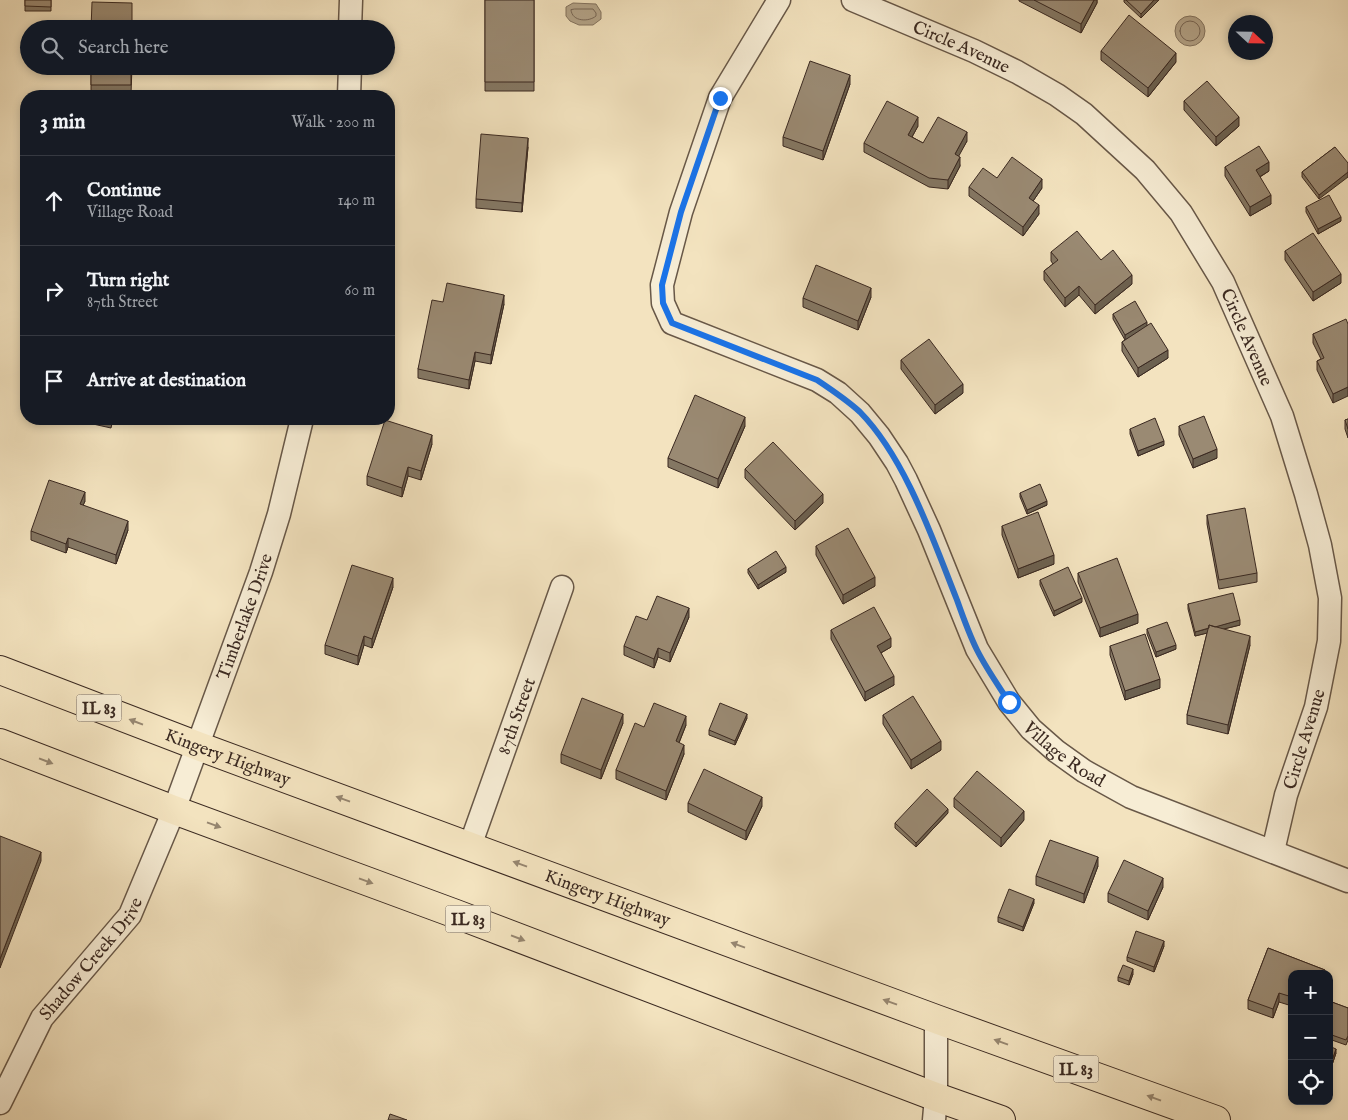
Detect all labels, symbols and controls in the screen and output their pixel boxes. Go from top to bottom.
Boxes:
north arrow [1228,15,1273,60]
street label: Circle Avenue [909,16,1013,80]
search box [20,20,395,75]
icon: search [38,34,66,62]
text: Search here [78,36,169,60]
route end [709,87,732,110]
text: 3 min [40,109,85,136]
text: Walk · 200 m [291,113,375,133]
text: Continue [87,179,161,203]
icon: ahead [40,187,68,215]
text: 140 m [337,191,375,211]
text: Village Road [87,203,173,223]
text: Turn right [87,269,169,293]
icon: right [40,277,68,305]
text: 60 m [345,281,375,301]
street label: Circle Avenue [1214,285,1277,390]
text: 87th Street [87,293,158,313]
icon: arrive [40,367,68,395]
text: Arrive at destination [87,369,246,393]
street label: Timberlake Drive [213,551,279,683]
street label: 87th Street [493,675,542,758]
street label: Circle Avenue [1279,686,1332,793]
route start [998,691,1021,714]
road number: IL 83 [76,694,122,721]
street label: Village Road [1016,717,1109,794]
one-way arrow [128,718,143,726]
street label: Kingery Highway [161,724,294,792]
one-way arrow [38,758,53,765]
one-way arrow [335,795,350,802]
one-way arrow [207,821,222,829]
one-way arrow [512,860,527,868]
street label: Kingery Highway [541,865,674,933]
one-way arrow [359,877,374,885]
street label: Shadow Creek Drive [35,894,149,1026]
road number: IL 83 [446,906,490,932]
one-way arrow [511,935,526,942]
one-way arrow [730,941,745,949]
map controls [1288,970,1333,1105]
button: + [1288,970,1333,1015]
one-way arrow [883,998,898,1005]
button: − [1288,1015,1333,1060]
one-way arrow [993,1038,1008,1046]
road number: IL 83 [1054,1056,1098,1082]
button: locate [1288,1060,1333,1105]
one-way arrow [1146,1093,1161,1101]

